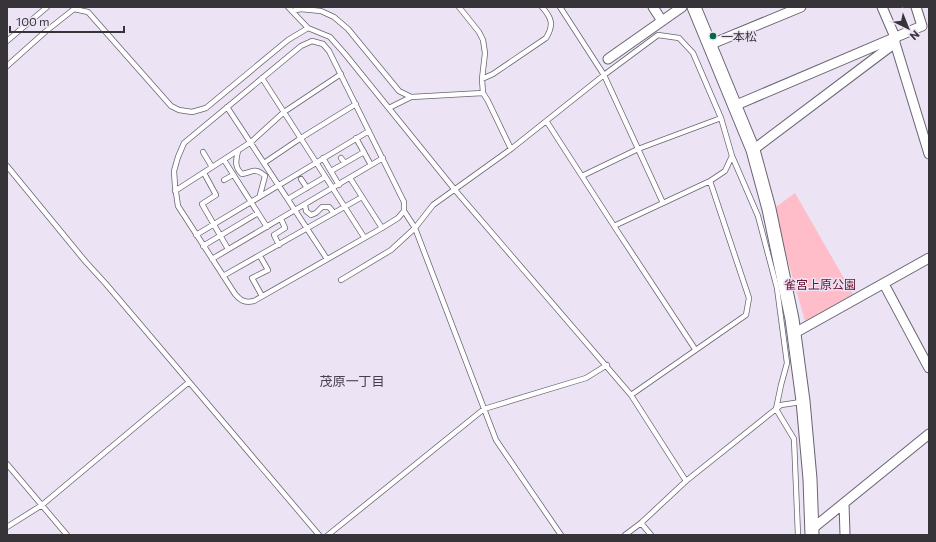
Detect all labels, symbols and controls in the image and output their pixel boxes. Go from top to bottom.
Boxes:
scale bar [10,8,124,34]
north arrow [888,8,928,48]
text: 100 m [16,14,50,28]
text: N [908,28,923,43]
place label: 一本松 [721,29,757,43]
marker: 一本松 [708,31,718,41]
park label: 雀宮上原公園 [784,277,856,291]
district label: 茂原一丁目 [319,373,385,389]

